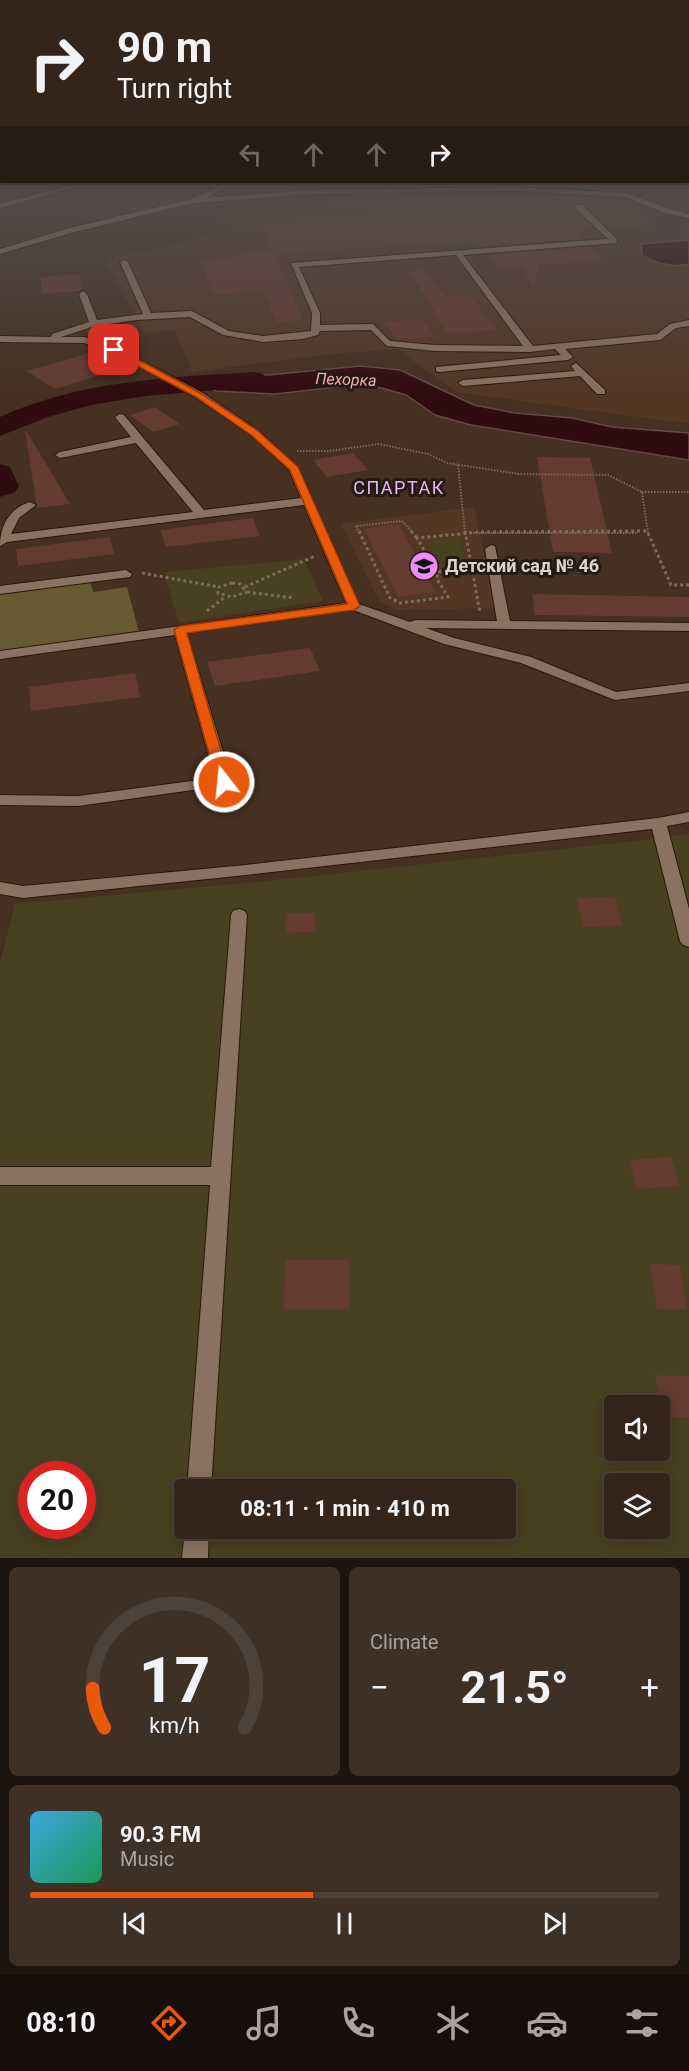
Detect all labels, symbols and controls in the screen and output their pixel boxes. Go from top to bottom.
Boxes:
text: 90 m [117,23,212,72]
icon: right [18,24,96,102]
text: Turn right [117,73,232,105]
icon: left [234,138,267,171]
icon: ahead [297,138,330,171]
icon: ahead [360,138,393,171]
icon: right [423,138,456,171]
pin [88,324,139,375]
icon: arrive [97,333,130,366]
water label: Пехорка [315,369,377,390]
district label: СПАРТАК [353,477,445,498]
school or university icon: Детский сад № 46 [408,550,440,582]
place label: Детский сад № 46 [445,555,599,576]
position arrow [192,750,256,814]
map controls [604,1395,670,1539]
button: sound [604,1395,670,1461]
speed limit sign: 20 [18,1461,96,1539]
button: layers [604,1473,670,1539]
text: 08:11 · 1 min · 410 m [240,1496,450,1521]
text: Climate [370,1630,438,1654]
text: 17 [139,1644,210,1717]
text: 21.5° [461,1661,569,1714]
text: − [370,1668,389,1707]
text: + [640,1668,659,1707]
text: km/h [149,1714,200,1739]
text: 90.3 FM [120,1822,201,1847]
text: Music [120,1847,174,1871]
icon: previous [118,1907,151,1940]
icon: pause [328,1907,361,1940]
icon: next [538,1907,571,1940]
icon: directions [148,2002,190,2044]
icon: music [243,2002,285,2044]
icon: phone [337,2002,379,2044]
icon: climate [432,2002,474,2044]
icon: car [526,2002,568,2044]
icon: filters [621,2002,663,2044]
text: 08:10 [26,2007,96,2039]

